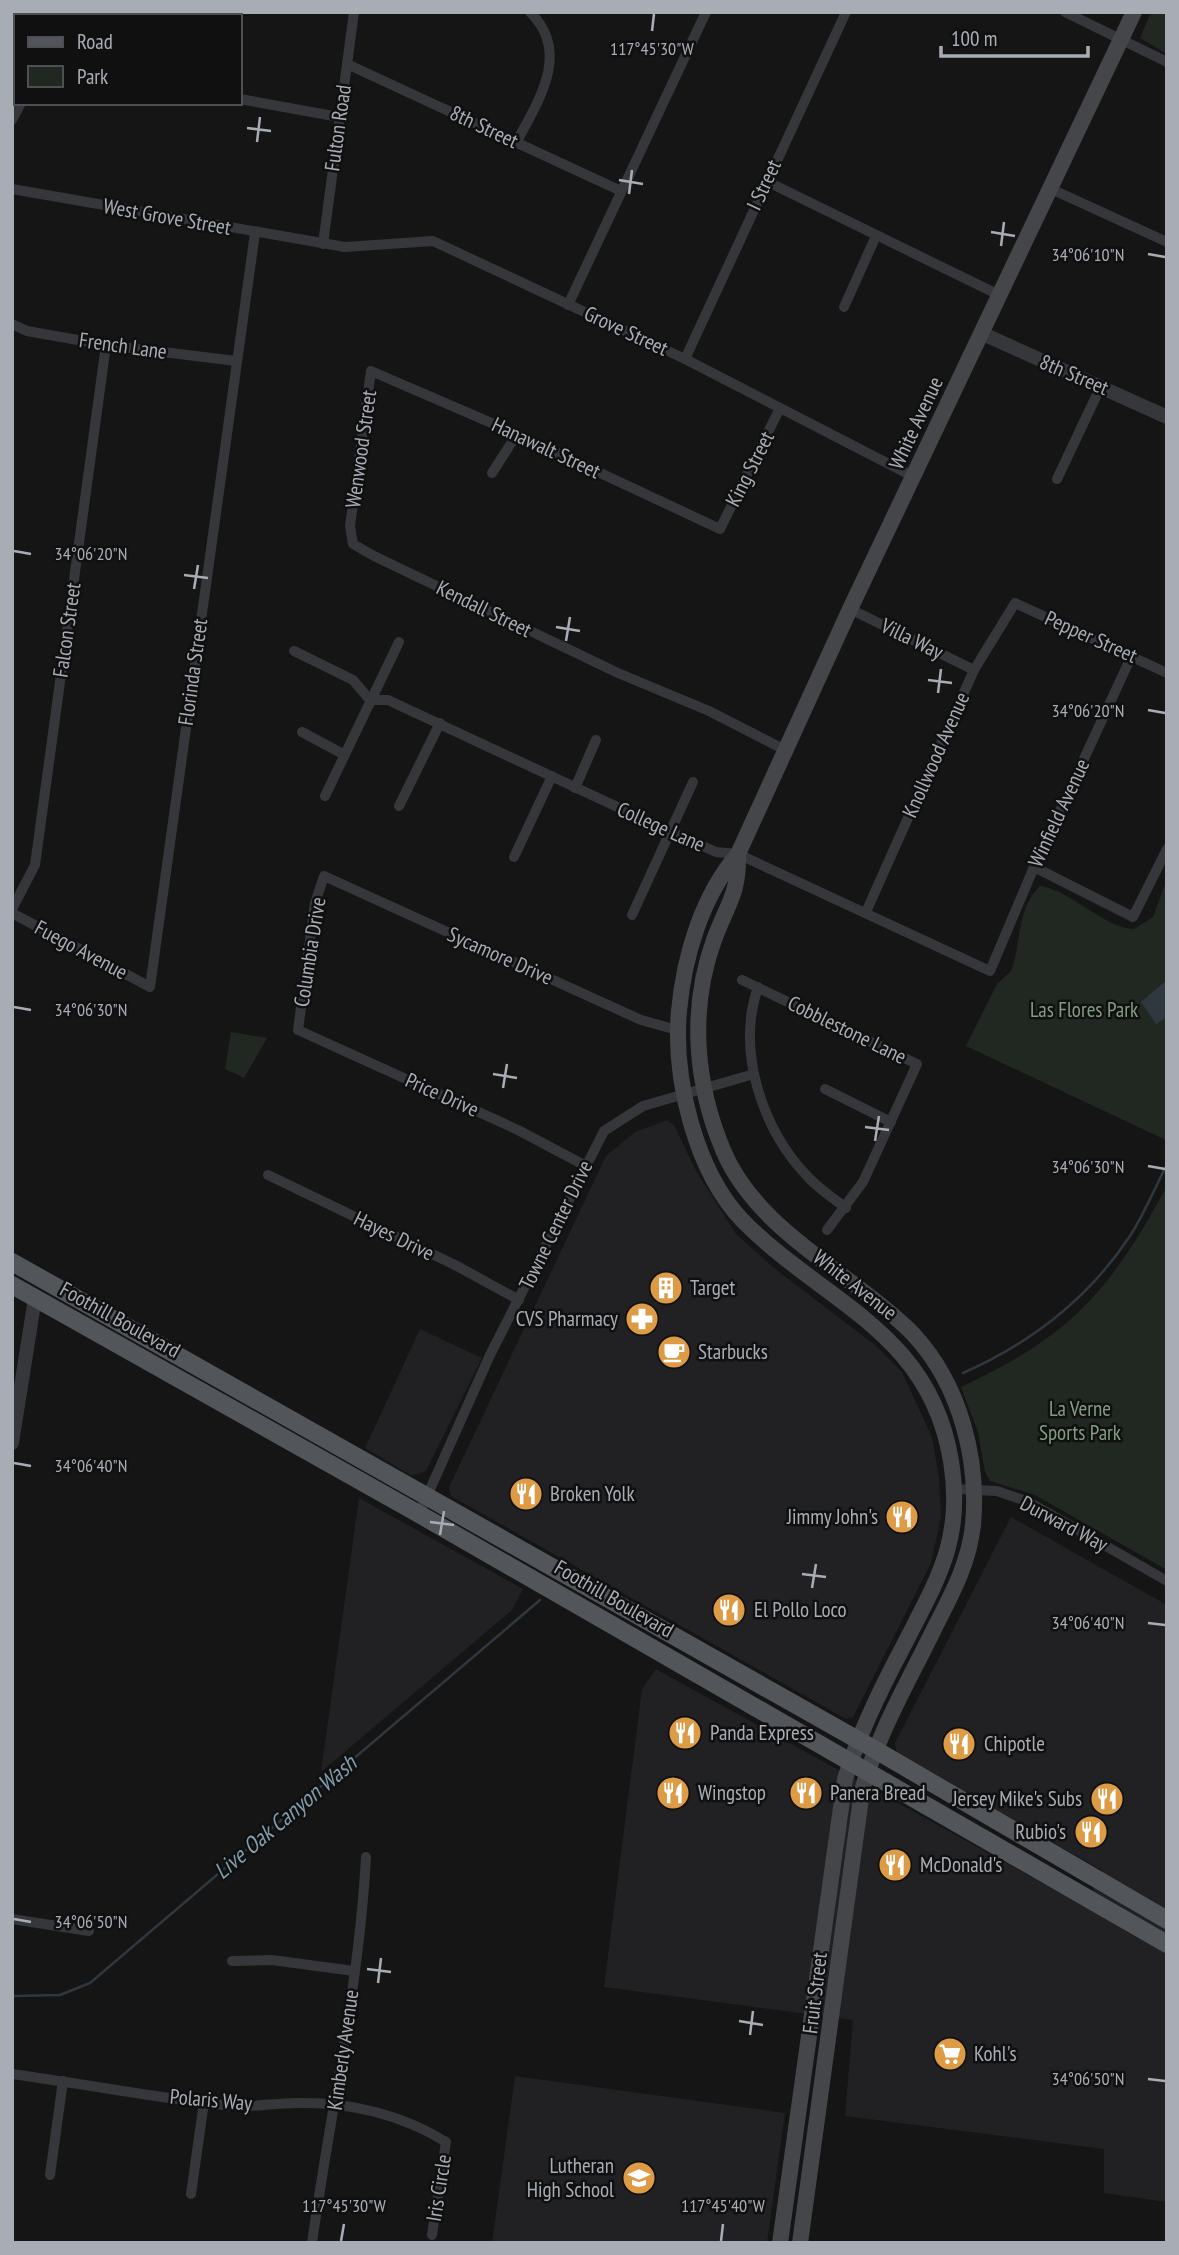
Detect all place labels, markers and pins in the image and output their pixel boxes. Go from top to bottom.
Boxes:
building icon: Target [647,1269,685,1307]
place label: Target [690,1274,736,1301]
pharmacy icon: CVS Pharmacy [623,1300,661,1338]
place label: CVS Pharmacy [516,1305,618,1332]
cafe icon: Starbucks [655,1333,693,1371]
place label: Starbucks [698,1338,768,1365]
restaurant icon: Broken Yolk [507,1475,545,1513]
place label: Broken Yolk [550,1480,635,1507]
restaurant icon: Jimmy John's [883,1498,921,1536]
place label: Jimmy John's [786,1503,878,1530]
restaurant icon: El Pollo Loco [710,1591,748,1629]
place label: El Pollo Loco [754,1596,847,1623]
restaurant icon: Panda Express [666,1714,704,1752]
place label: Panda Express [710,1719,814,1746]
restaurant icon: Chipotle [940,1725,978,1763]
place label: Chipotle [984,1730,1045,1757]
restaurant icon: Wingstop [654,1774,692,1812]
restaurant icon: Panera Bread [787,1774,825,1812]
place label: Wingstop [698,1779,766,1806]
place label: Panera Bread [830,1779,926,1806]
restaurant icon: Jersey Mike's Subs [1088,1780,1126,1818]
place label: Jersey Mike's Subs [952,1785,1082,1812]
restaurant icon: Rubio's [1072,1813,1110,1851]
place label: Rubio's [1015,1818,1066,1845]
restaurant icon: McDonald's [876,1846,914,1884]
place label: McDonald's [920,1851,1002,1878]
supermarket icon: Kohl's [931,2035,969,2073]
place label: Kohl's [974,2040,1017,2067]
place label: Lutheran High School [527,2152,614,2203]
school or university icon: Lutheran High School [620,2159,658,2197]

